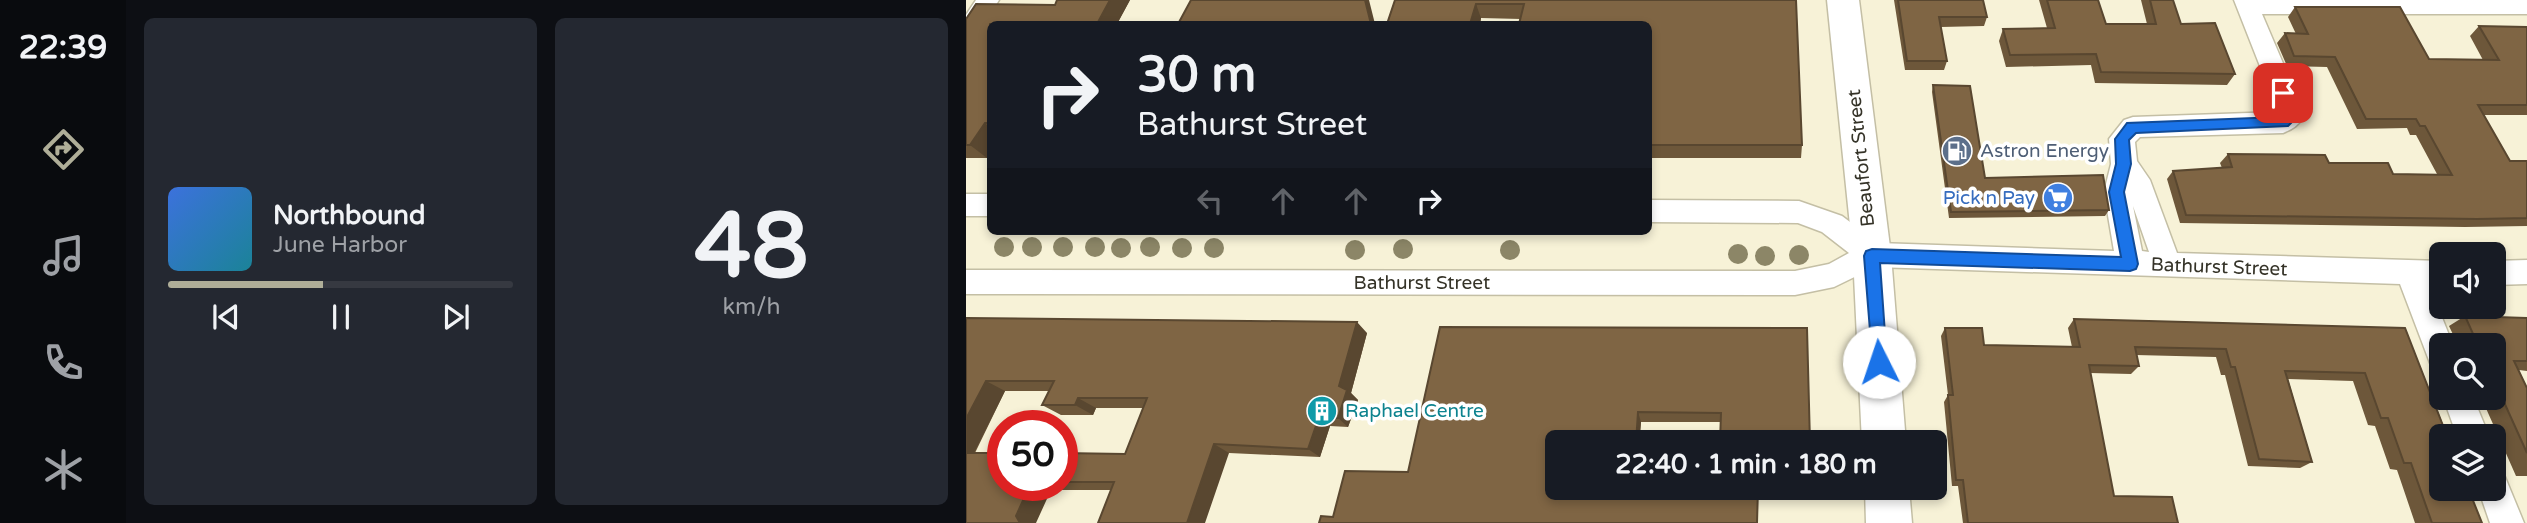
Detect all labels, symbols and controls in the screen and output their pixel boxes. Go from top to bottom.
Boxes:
text: 22:39 [19,29,107,67]
text: 30 m [1137,46,1256,105]
icon: right [1022,49,1113,140]
pin [2253,63,2313,123]
icon: arrive [2264,74,2302,112]
street label: Beaufort Street [1843,88,1879,228]
text: Bathurst Street [1137,106,1367,144]
icon: directions [39,125,88,174]
fuel station icon: Astron Energy [1940,134,1974,168]
place label: Astron Energy [1980,140,2109,162]
supermarket icon: Pick n Pay [2041,181,2075,215]
icon: left [1191,182,1229,220]
icon: ahead [1264,182,1302,220]
icon: ahead [1337,182,1375,220]
icon: right [1410,182,1448,220]
place label: Pick n Pay [1943,187,2035,209]
text: 48 [694,192,809,302]
text: Northbound [273,200,425,231]
icon: music [39,231,88,280]
text: June Harbor [273,231,407,259]
map controls [2429,242,2506,501]
button: sound [2429,242,2506,319]
street label: Bathurst Street [2150,254,2288,280]
street label: Bathurst Street [1354,272,1490,294]
text: km/h [723,293,780,321]
icon: previous [207,298,245,336]
icon: pause [322,298,360,336]
icon: next [437,298,475,336]
position arrow [1842,325,1916,399]
button: search [2429,333,2506,410]
icon: phone [39,338,88,387]
building icon: Raphael Centre [1305,394,1339,428]
place label: Raphael Centre [1345,400,1484,422]
speed limit sign: 50 [987,410,1078,501]
button: layers [2429,424,2506,501]
icon: climate [39,445,88,494]
text: 22:40 · 1 min · 180 m [1615,449,1877,480]

